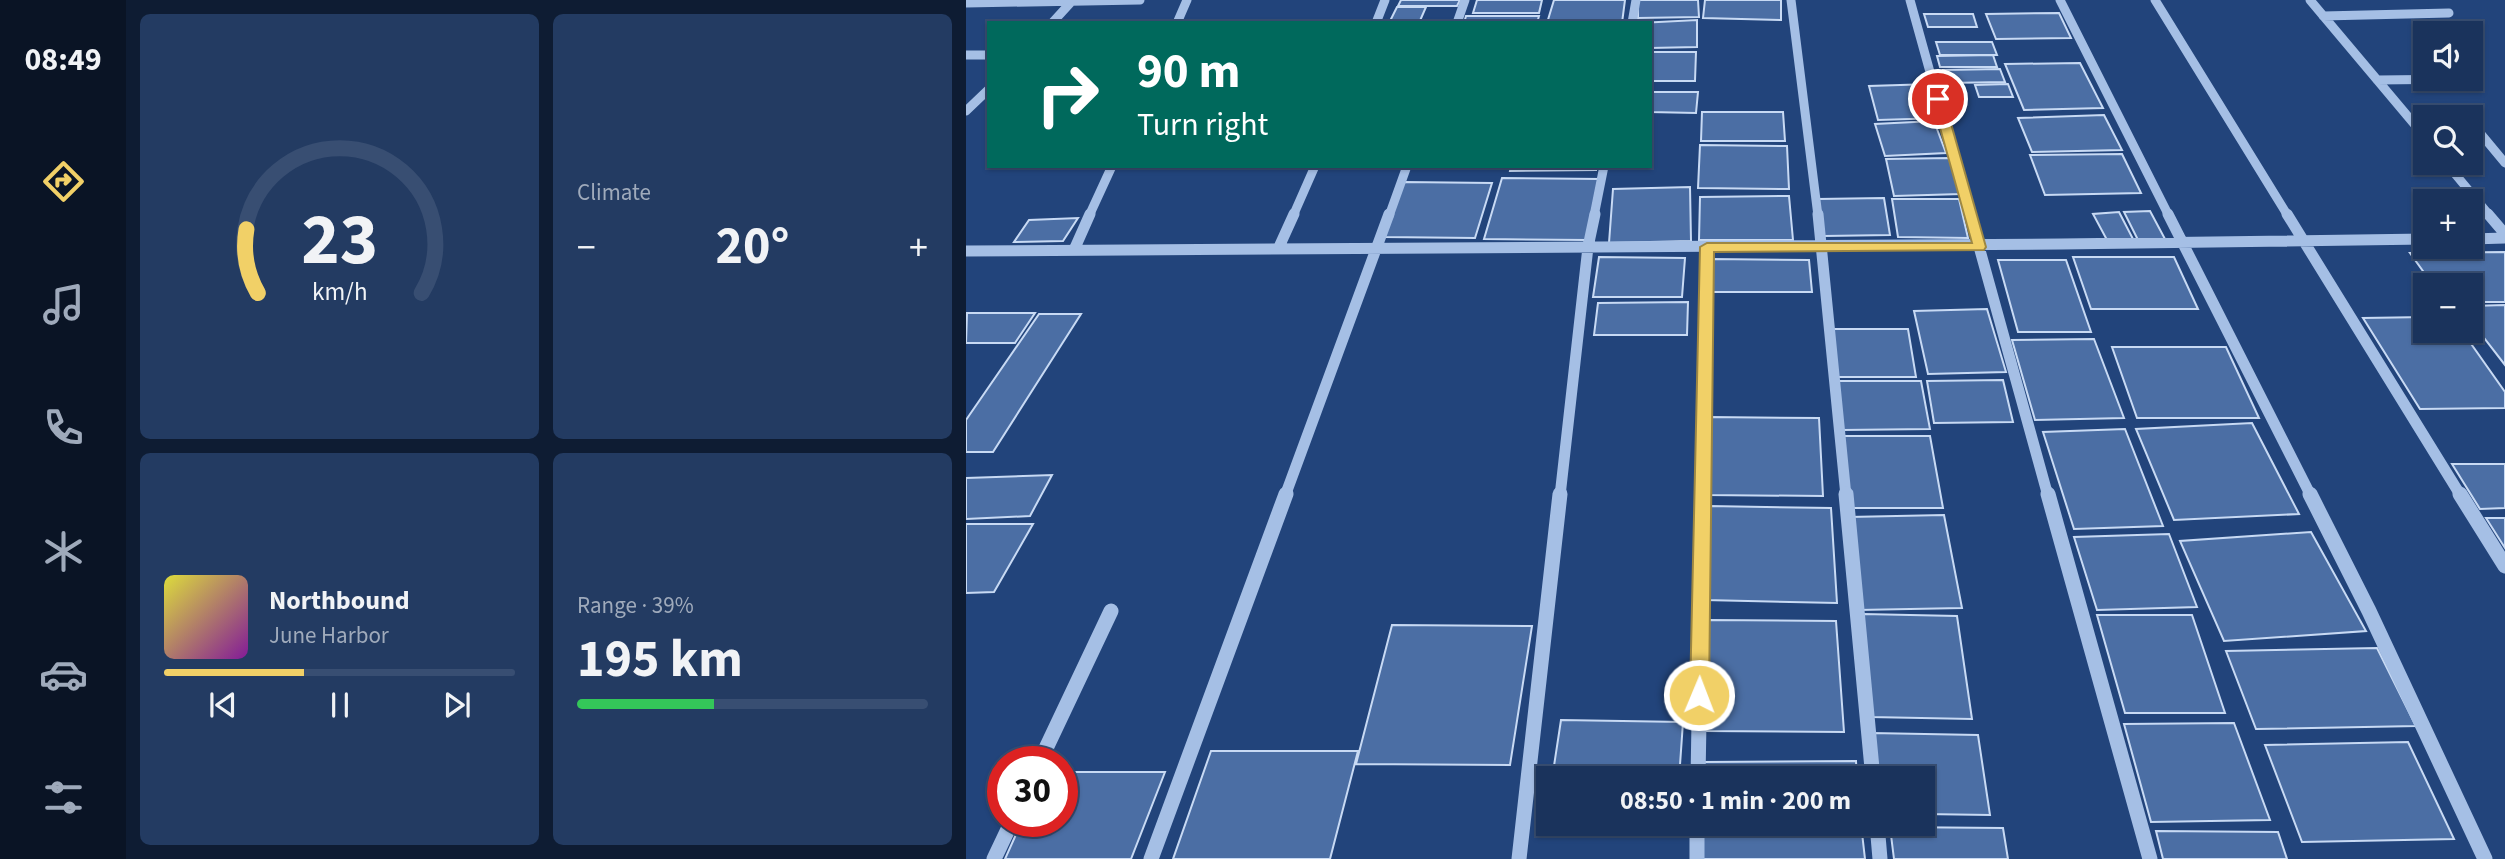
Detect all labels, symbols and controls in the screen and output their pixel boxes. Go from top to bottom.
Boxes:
map controls [2413,21,2483,343]
button: sound [2413,21,2483,91]
text: 08:49 [24,37,102,83]
text: 90 m [1137,37,1241,107]
icon: right [1022,49,1113,140]
pin [1908,69,1968,129]
icon: arrive [1919,80,1957,118]
text: Turn right [1137,102,1268,148]
button: search [2413,105,2483,175]
icon: directions [39,157,88,206]
text: Climate [577,176,651,209]
text: 23 [301,188,378,292]
button: + [2413,189,2483,259]
text: 20° [716,210,789,284]
text: − [577,221,596,275]
text: + [909,221,928,275]
text: km/h [312,273,367,309]
button: − [2413,273,2483,343]
icon: music [39,280,88,329]
icon: phone [39,403,88,452]
icon: climate [39,527,88,576]
text: Northbound [269,582,410,619]
text: Range · 39% [577,589,694,622]
text: June Harbor [269,619,389,652]
text: 195 km [577,623,743,697]
icon: car [39,650,88,699]
position arrow [1662,658,1736,732]
icon: previous [204,686,242,724]
icon: pause [321,686,359,724]
icon: next [438,686,476,724]
speed limit sign: 30 [987,746,1078,837]
icon: filters [39,773,88,822]
text: 08:50 · 1 min · 200 m [1620,782,1851,819]

